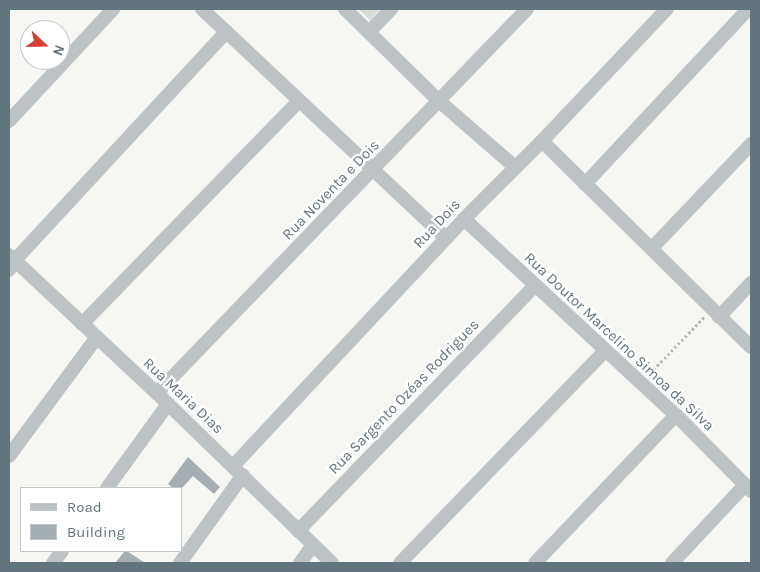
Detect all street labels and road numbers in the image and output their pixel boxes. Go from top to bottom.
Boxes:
street label: Rua Noventa e Dois [279,136,383,244]
street label: Rua Dois [410,196,464,252]
street label: Rua Doutor Marcelino Simoa da Silva [520,249,718,435]
street label: Rua Sargento Ozéas Rodrigues [325,316,483,478]
street label: Rua Maria Dias [139,354,227,438]

